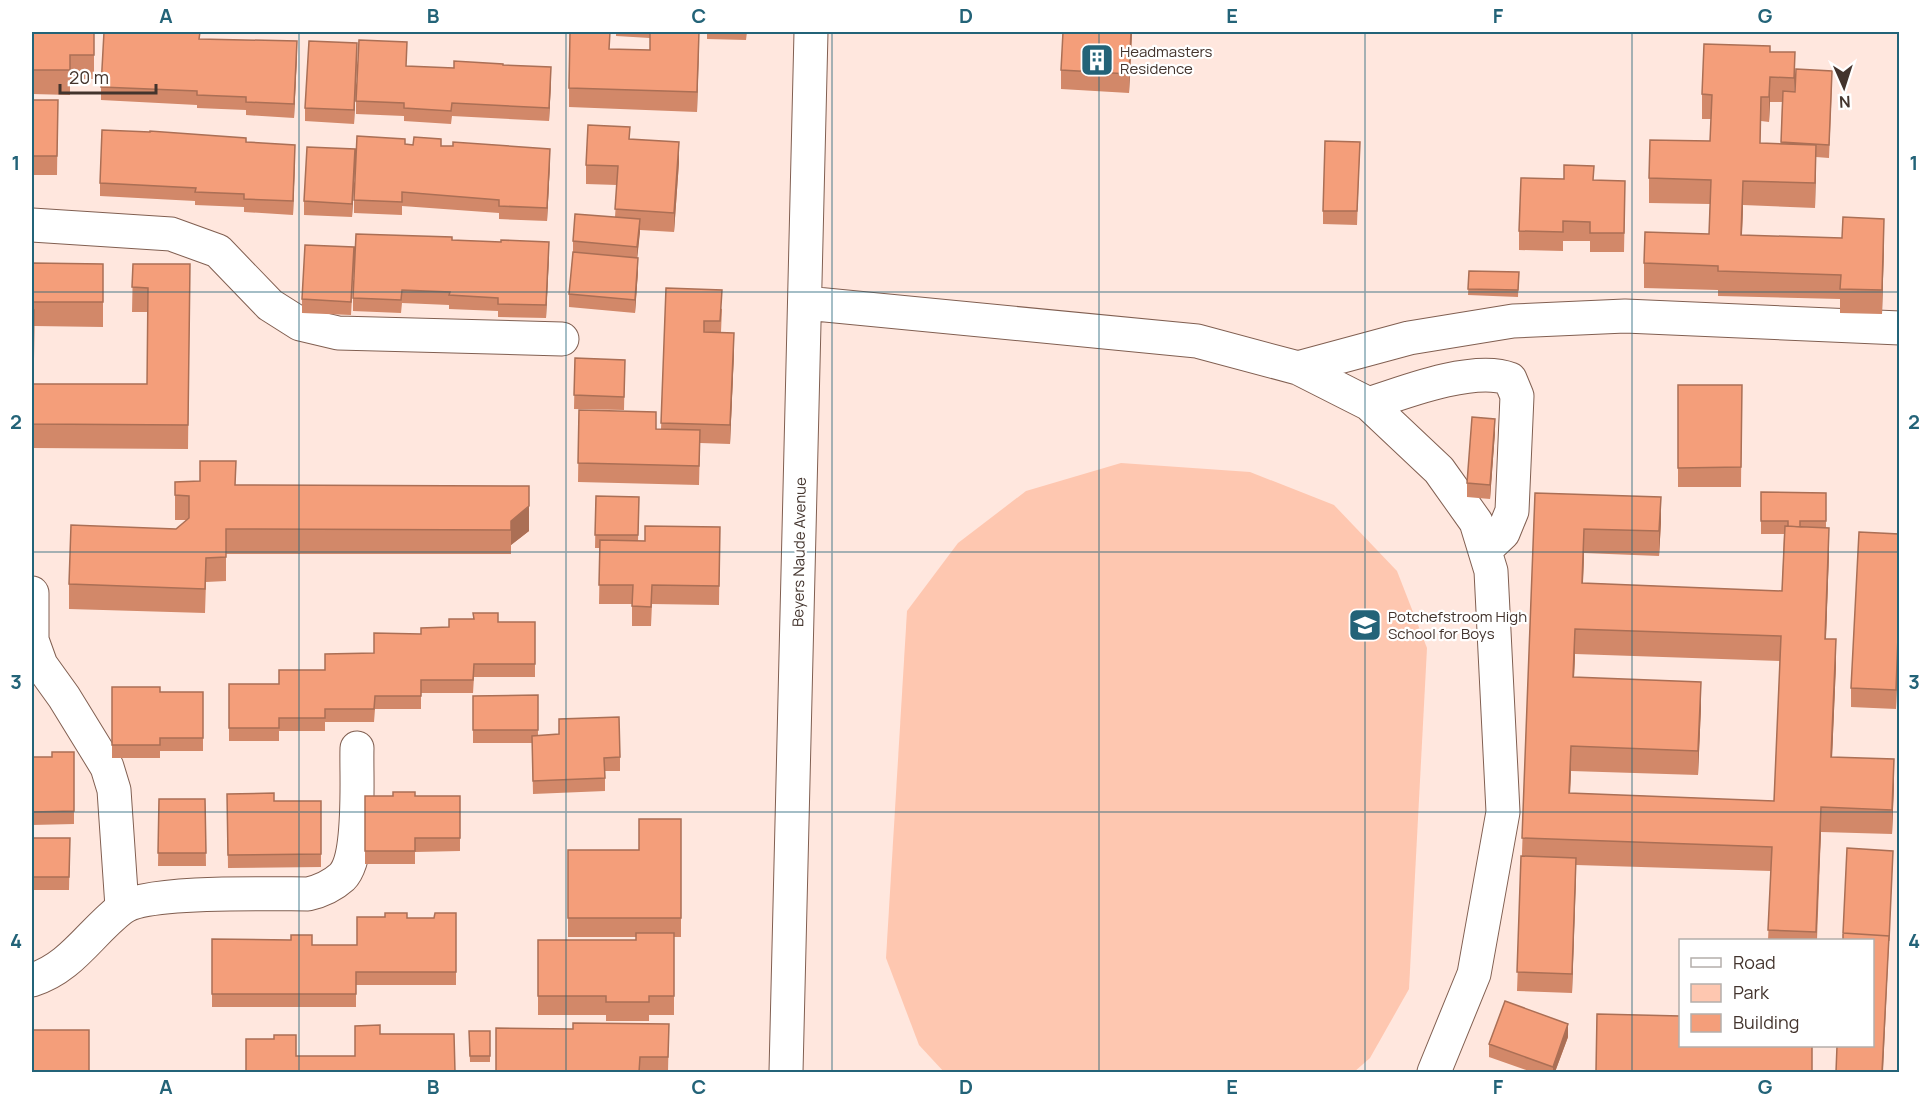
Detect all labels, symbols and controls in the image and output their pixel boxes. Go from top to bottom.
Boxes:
text: A [159,2,173,29]
text: B [427,2,440,29]
text: C [692,2,706,29]
text: D [959,2,973,29]
text: E [1226,2,1238,29]
text: F [1493,2,1504,29]
text: G [1758,2,1773,29]
place label: Headmasters Residence [1120,41,1213,79]
building icon: Headmasters Residence [1079,42,1115,78]
scale bar [60,57,156,95]
north arrow [1814,57,1874,117]
text: 20 m [69,65,109,89]
text: N [1838,91,1851,113]
text: 1 [12,149,20,176]
text: 1 [1910,149,1918,176]
text: 2 [10,408,22,435]
text: 2 [1908,408,1920,435]
street label: Beyers Naude Avenue [787,477,811,627]
place label: Potchefstroom High School for Boys [1388,606,1527,644]
school or university icon: Potchefstroom High School for Boys [1347,607,1383,643]
text: 3 [10,668,22,695]
text: 3 [1908,668,1920,695]
text: 4 [10,927,22,954]
text: 4 [1908,927,1920,954]
legend [1679,939,1874,1047]
text: Road [1733,950,1776,974]
text: Park [1733,980,1770,1004]
text: Building [1733,1010,1799,1034]
text: A [159,1073,173,1100]
text: B [427,1073,440,1100]
text: C [692,1073,706,1100]
text: D [959,1073,973,1100]
text: E [1226,1073,1238,1100]
text: F [1493,1073,1504,1100]
text: G [1758,1073,1773,1100]

